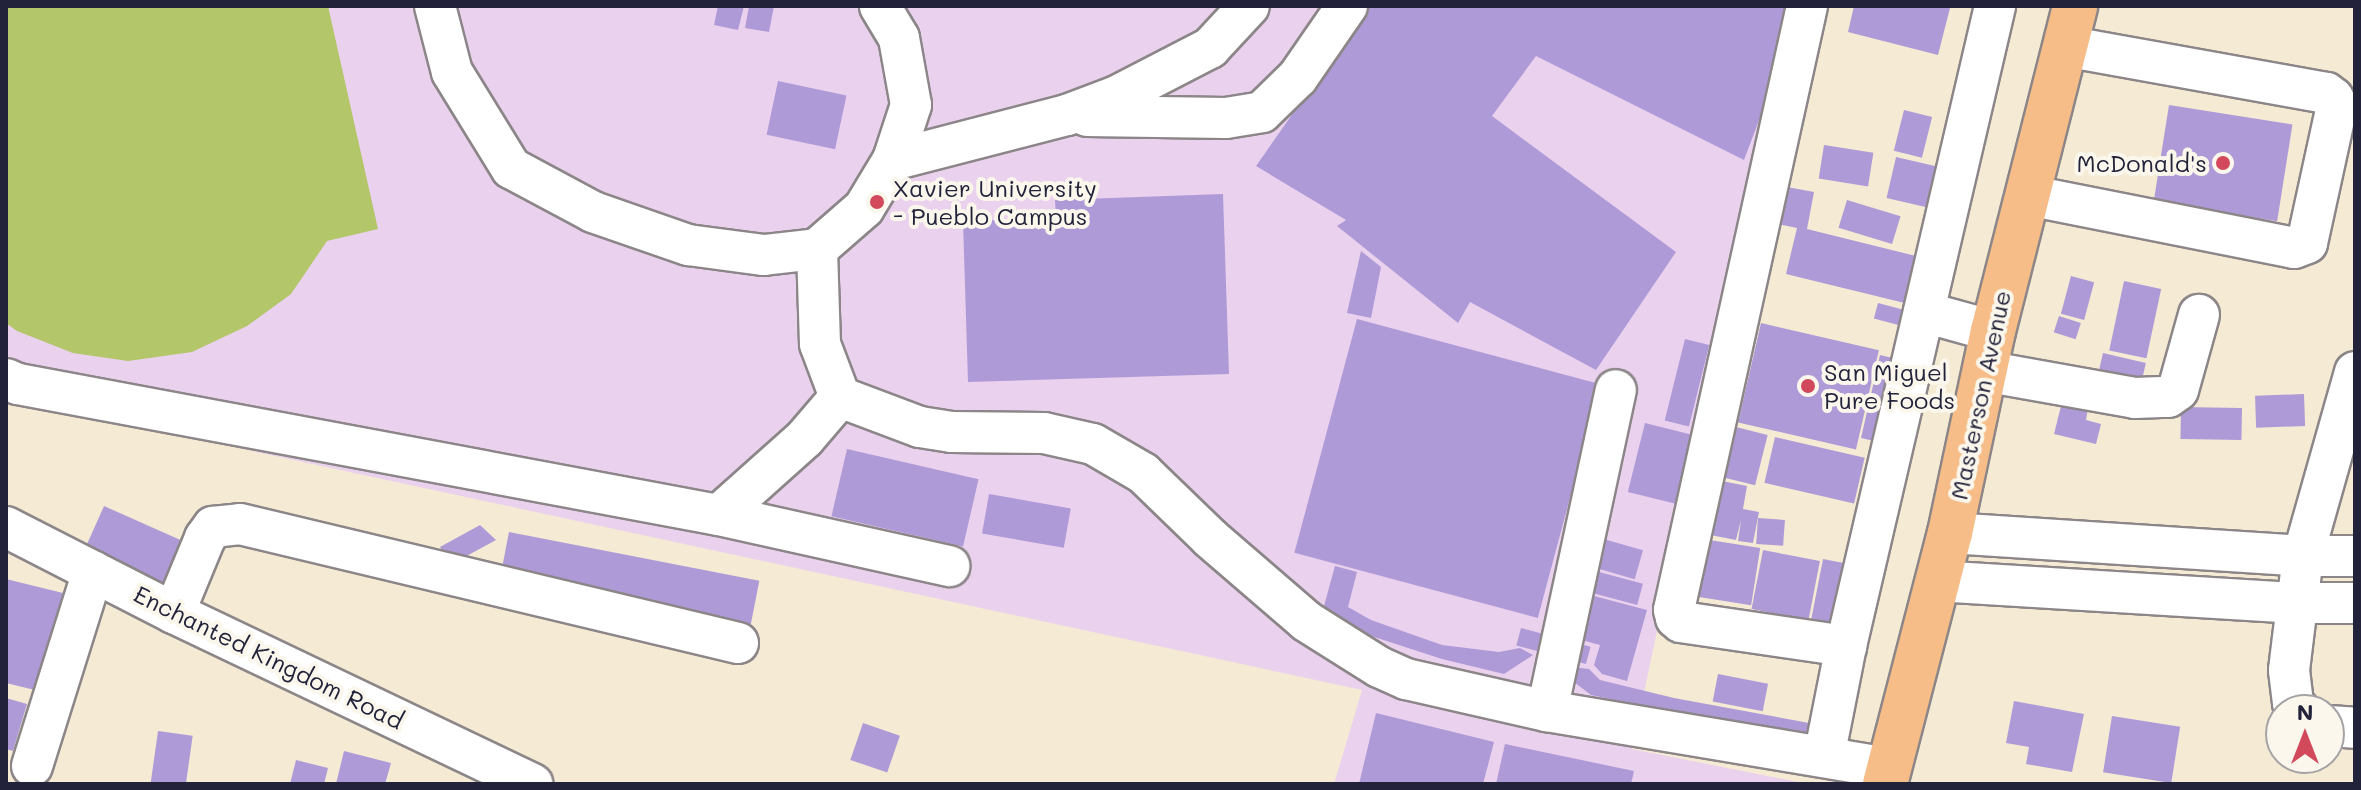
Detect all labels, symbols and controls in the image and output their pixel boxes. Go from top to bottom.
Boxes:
place label: McDonald's [2077,149,2207,177]
marker: McDonald's [2214,154,2232,172]
place label: Xavier University - Pueblo Campus [893,174,1097,230]
marker: Xavier University - Pueblo Campus [868,193,886,211]
street label: Masterson Avenue [1944,288,2016,502]
place label: San Miguel Pure Foods [1824,358,1955,414]
marker: San Miguel Pure Foods [1799,377,1817,395]
street label: Enchanted Kingdom Road [129,579,409,735]
north arrow [2265,694,2345,774]
text: N [2297,697,2313,726]

